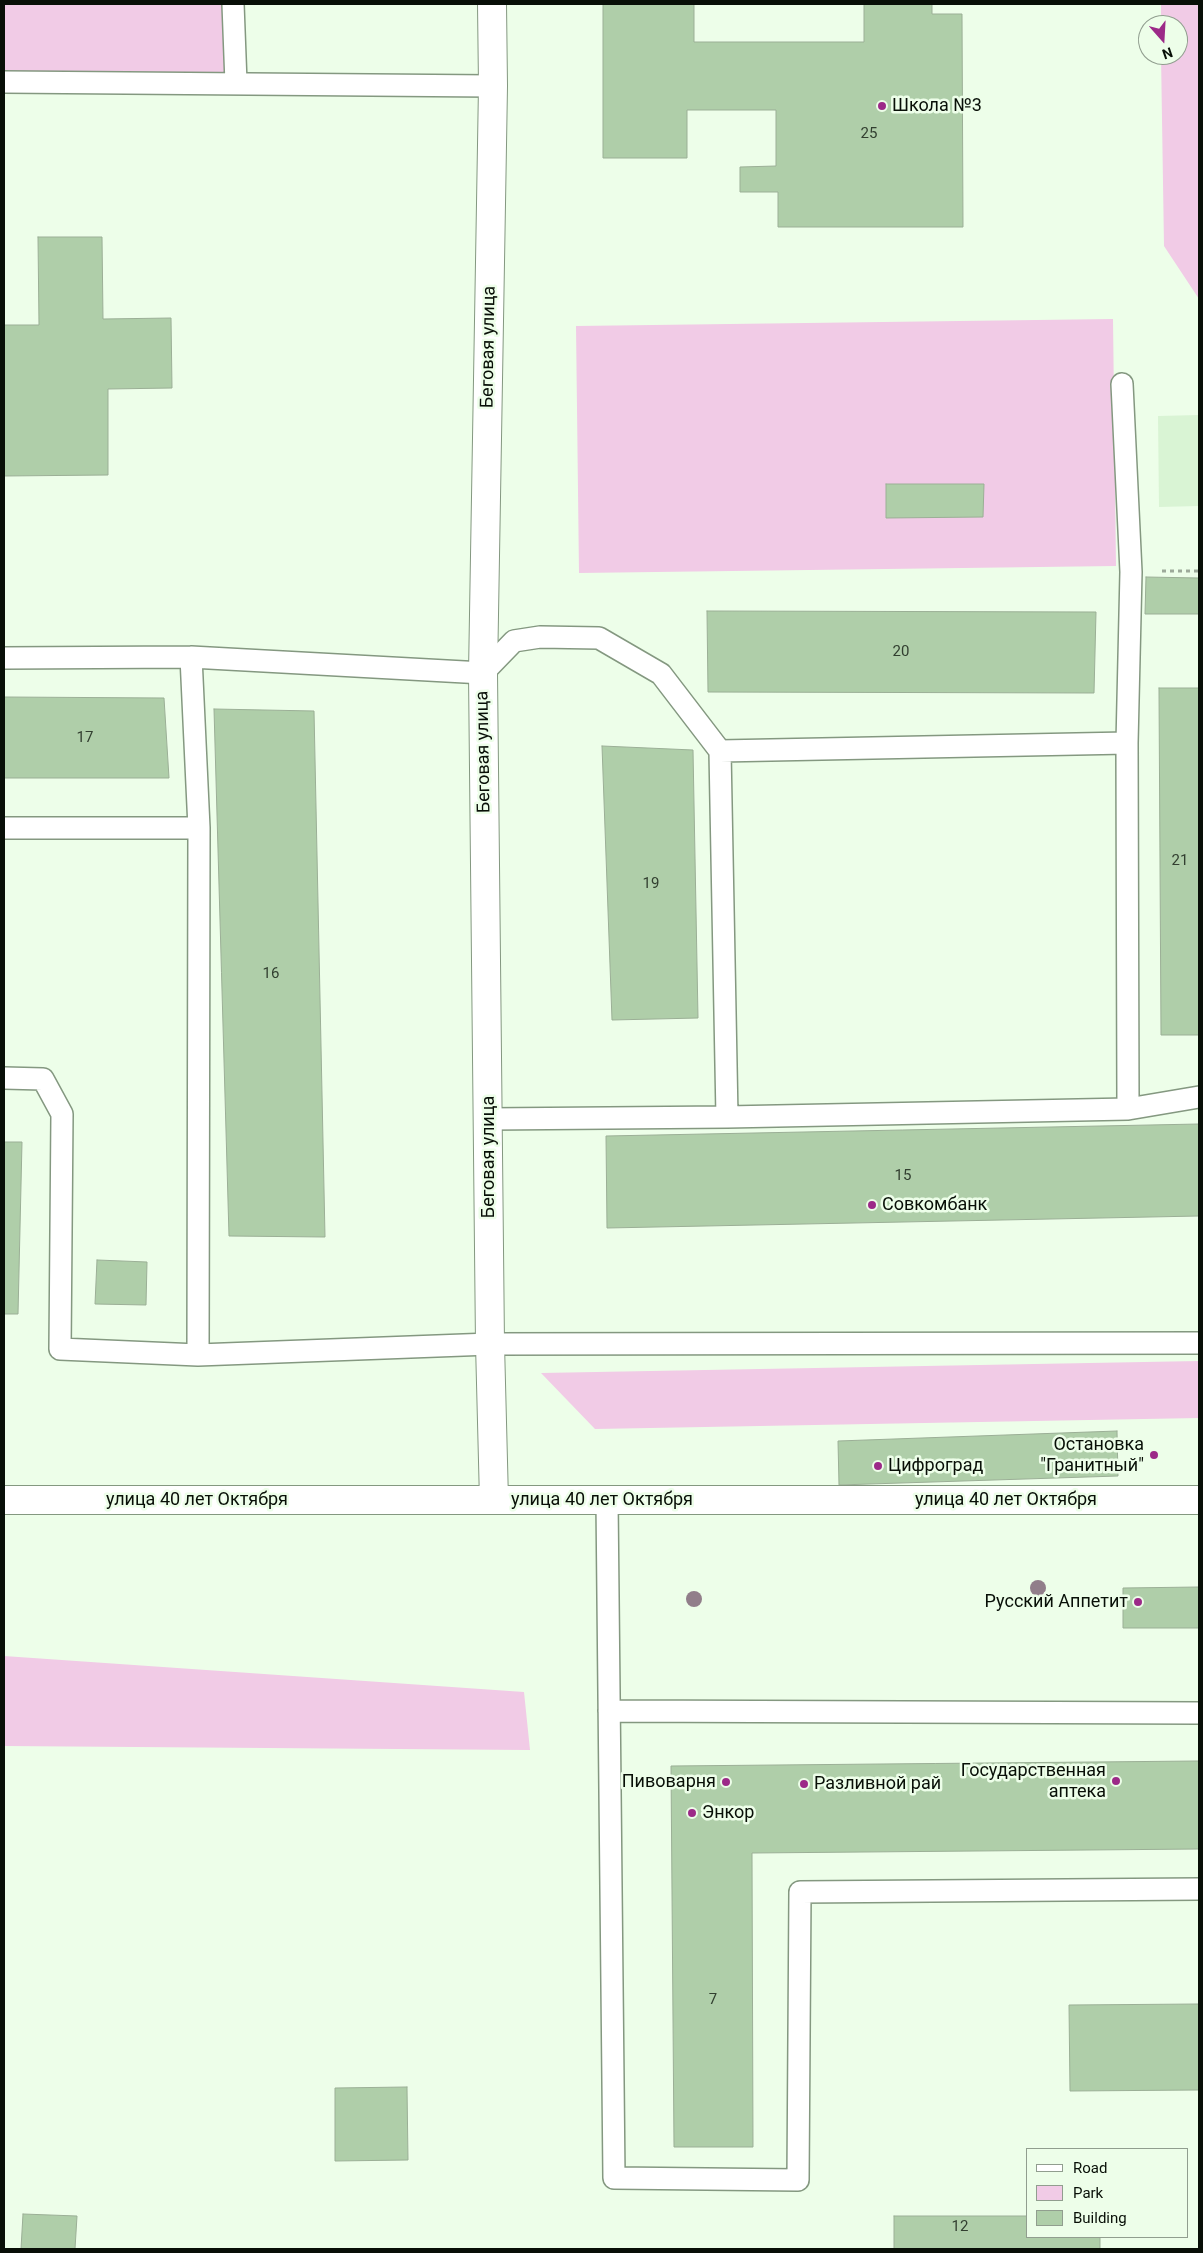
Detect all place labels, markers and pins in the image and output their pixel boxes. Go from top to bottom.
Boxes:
place label: Школа №3 [892,95,982,117]
marker: Школа №3 [876,100,888,112]
place label: Совкомбанк [882,1194,987,1216]
marker: Совкомбанк [866,1199,878,1211]
place label: Остановка "Гранитный" [1040,1434,1144,1476]
marker: Остановка "Гранитный" [1148,1449,1160,1461]
place label: Цифроград [888,1455,983,1477]
marker: Цифроград [872,1460,884,1472]
place label: Русский Аппетит [985,1591,1128,1613]
marker: Русский Аппетит [1132,1596,1144,1608]
place label: Государственная аптека [961,1760,1106,1802]
place label: Пивоварня [622,1771,716,1793]
place label: Разливной рай [814,1773,941,1795]
marker: Государственная аптека [1110,1775,1122,1787]
marker: Пивоварня [720,1776,732,1788]
marker: Разливной рай [798,1778,810,1790]
place label: Энкор [702,1802,754,1824]
marker: Энкор [686,1807,698,1819]

